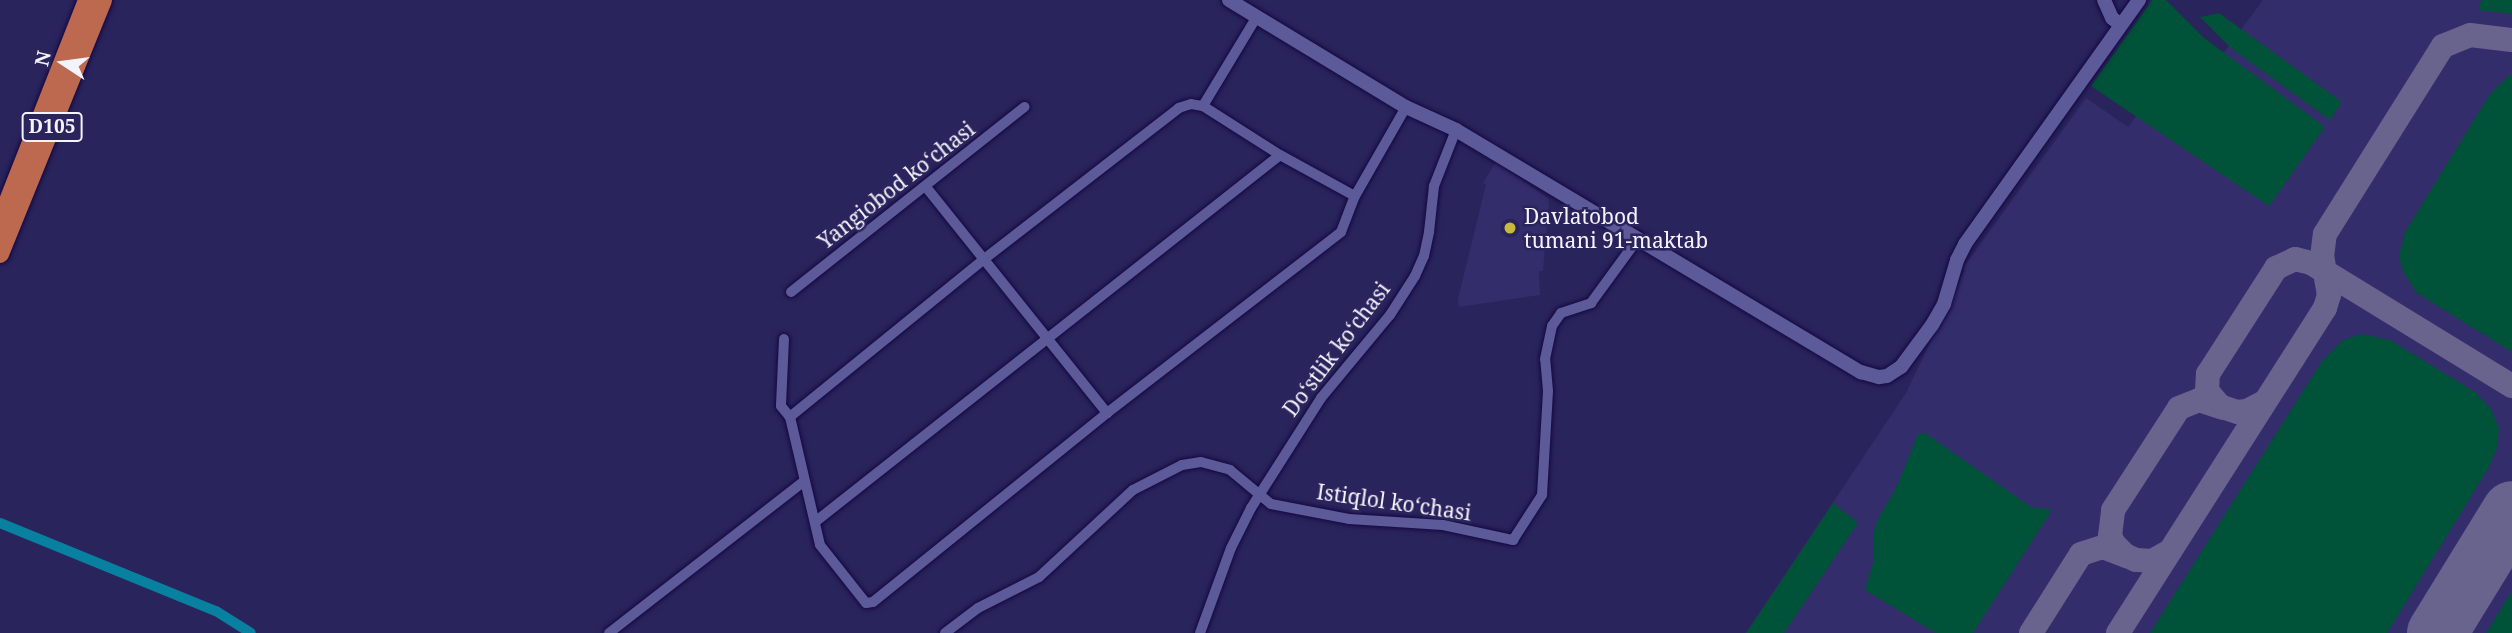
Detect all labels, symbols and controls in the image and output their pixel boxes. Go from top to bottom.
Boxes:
north arrow [28,28,98,98]
text: N [28,48,57,69]
road number: D105 [20,111,84,142]
street label: Yangiobod koʻchasi [813,116,979,254]
place label: Davlatobod tumani 91-maktab [1524,203,1708,253]
marker: Davlatobod tumani 91-maktab [1502,220,1518,236]
street label: Doʻstlik koʻchasi [1277,277,1395,421]
street label: Istiqlol koʻchasi [1315,479,1473,525]

